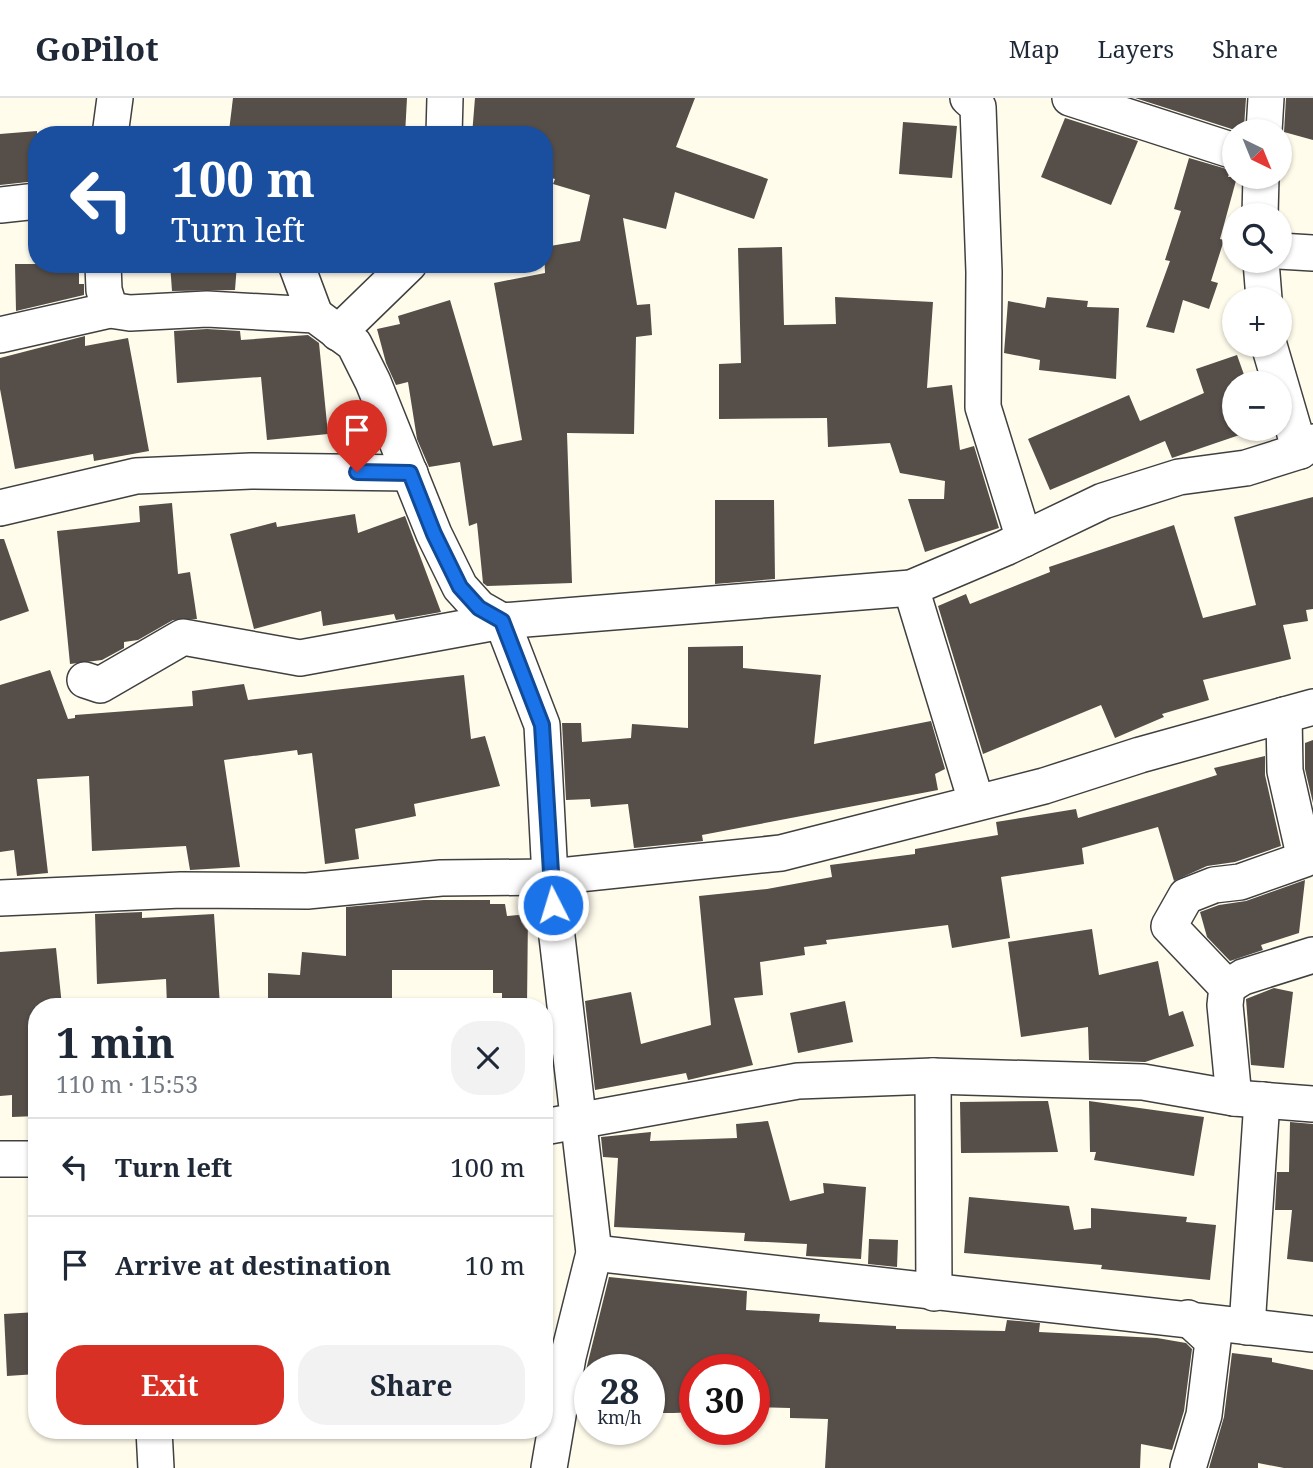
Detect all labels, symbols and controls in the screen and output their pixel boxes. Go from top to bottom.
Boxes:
text: GoPilot [35,26,159,71]
text: Map [1009,32,1060,65]
text: Layers [1098,32,1174,65]
text: Share [1212,32,1278,65]
north arrow [1222,119,1292,189]
map controls [1222,119,1292,441]
text: 100 m [171,145,315,211]
icon: left [56,154,147,245]
button: search [1222,203,1292,273]
text: Turn left [171,208,305,251]
button: + [1222,287,1292,357]
button: − [1222,371,1292,441]
pin [327,400,387,472]
icon: arrive [338,411,376,449]
position arrow [516,868,590,942]
text: 1 min [56,1013,175,1070]
button: close [451,1021,525,1095]
text: 110 m · 15:53 [56,1068,198,1100]
icon: left [56,1148,94,1186]
text: Turn left [115,1149,232,1185]
text: 100 m [450,1149,525,1185]
icon: arrive [56,1246,94,1284]
text: Arrive at destination [115,1247,391,1283]
text: 10 m [465,1247,525,1283]
button: Exit [56,1345,284,1425]
button: Share [298,1345,525,1425]
speed limit sign: 30 [679,1354,770,1445]
text: 28 [600,1367,639,1414]
text: km/h [597,1405,642,1429]

